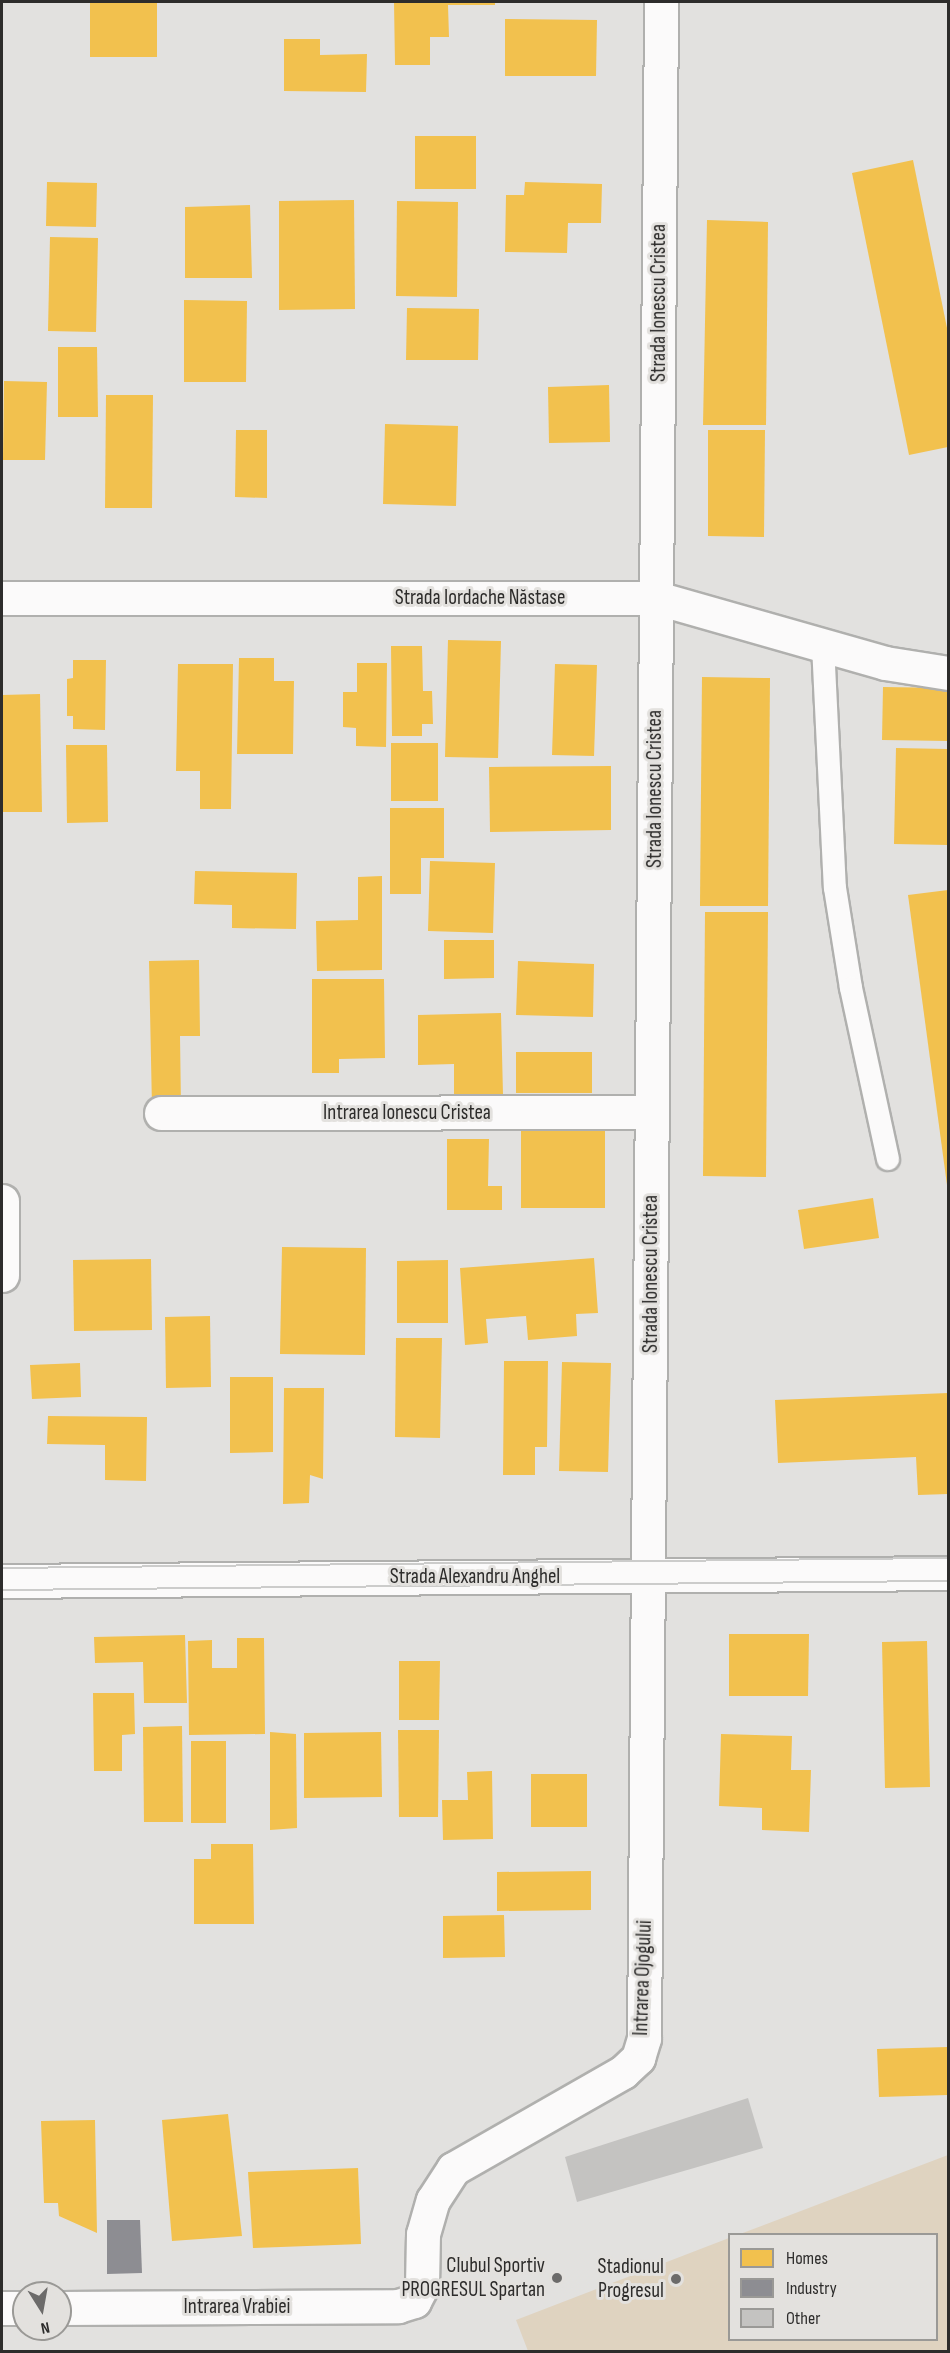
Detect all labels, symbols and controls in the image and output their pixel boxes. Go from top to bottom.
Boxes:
street label: Strada Ionescu Cristea [646,224,672,382]
street label: Strada Iordache Năstase [395,585,565,611]
street label: Strada Ionescu Cristea [642,710,668,868]
street label: Intrarea Ionescu Cristea [323,1100,491,1126]
street label: Strada Ionescu Cristea [638,1195,664,1353]
street label: Strada Alexandru Anghel [390,1564,560,1590]
street label: Intrarea Ojogului [628,1920,658,2036]
legend [728,2233,938,2341]
text: Homes [786,2248,828,2269]
place label: Clubul Sportiv PROGRESUL Spartan [401,2253,545,2303]
place label: Stadionul Progresul [598,2254,664,2304]
marker: Clubul Sportiv PROGRESUL Spartan [550,2271,564,2285]
marker: Stadionul Progresul [669,2272,683,2286]
text: Industry [786,2278,837,2299]
north arrow [12,2281,72,2341]
street label: Intrarea Vrabiei [184,2294,290,2320]
text: Other [786,2308,820,2329]
text: N [39,2317,51,2337]

